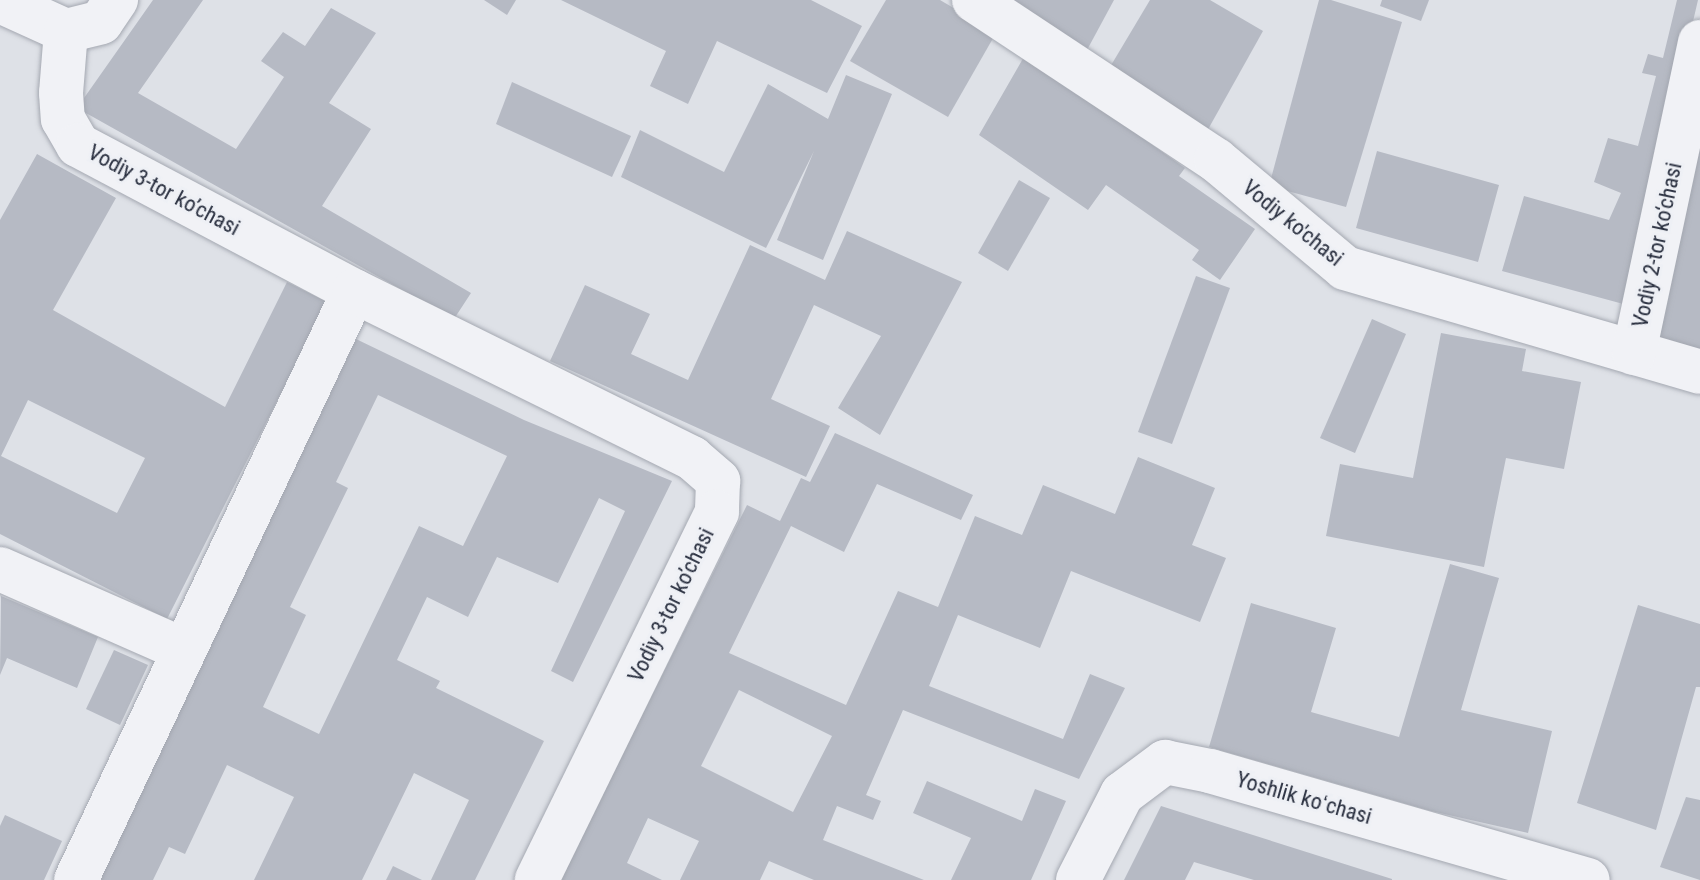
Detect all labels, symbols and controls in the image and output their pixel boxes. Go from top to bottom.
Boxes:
street label: Vodiy 3-tor koʼchasi [84,139,244,241]
street label: Vodiy 2-tor ko‘chasi [1627,160,1687,330]
street label: Vodiy ko'chasi [1237,174,1349,272]
street label: Vodiy 3-tor koʼchasi [622,524,720,686]
street label: Yoshlik koʻchasi [1233,766,1375,830]

